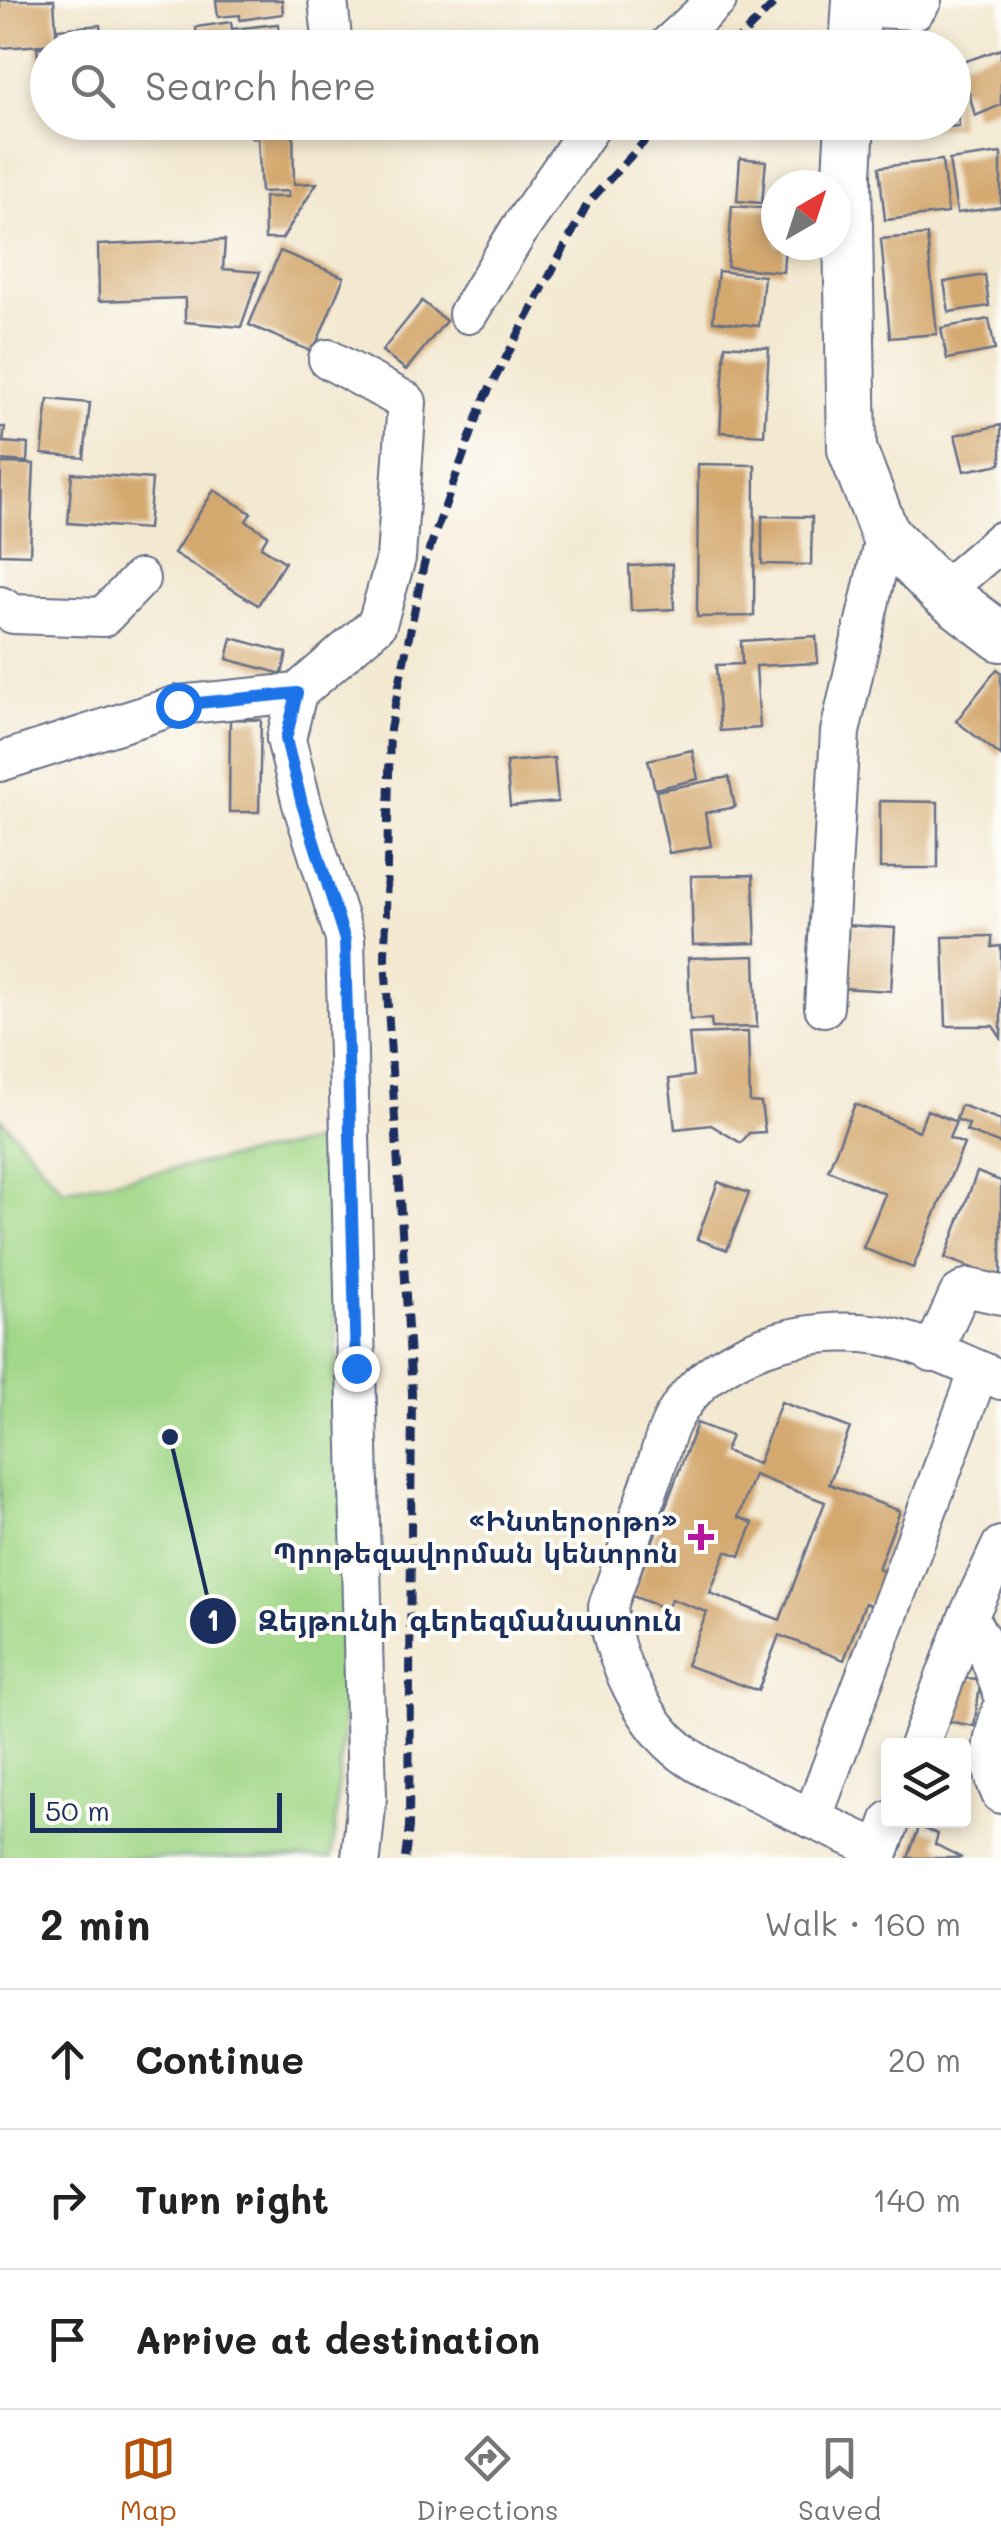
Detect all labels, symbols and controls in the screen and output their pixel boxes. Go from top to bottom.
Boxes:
search box [30,30,971,140]
icon: search [65,58,120,113]
text: Search here [145,60,376,110]
north arrow [761,170,851,260]
route start [156,683,202,729]
route end [334,1346,380,1392]
place label: «Ինտերօրթո» Պրոթեզավորման կենտրոն [273,1502,678,1570]
marker: «Ինտերօրթո» Պրոթեզավորման կենտրոն [688,1524,714,1550]
callout: Զեյթունի գերեզմանատուն [188,1591,703,1651]
text: 1 [206,1599,220,1639]
text: Զեյթունի գերեզմանատուն [258,1599,682,1639]
map controls [881,1738,971,1828]
button: layers [881,1738,971,1828]
scale bar [30,1788,282,1832]
text: 50 m [45,1792,110,1828]
text: 2 min [40,1896,150,1951]
text: Walk · 160 m [764,1902,961,1944]
icon: ahead [40,2032,95,2087]
text: Continue [135,2034,304,2084]
text: 20 m [888,2038,961,2080]
icon: right [40,2172,95,2227]
text: Turn right [135,2174,329,2224]
text: 140 m [872,2178,961,2220]
icon: arrive [40,2312,95,2367]
text: Arrive at destination [135,2314,540,2364]
tab: Map [120,2431,177,2527]
tab: Directions [416,2431,559,2527]
tab: Saved [798,2431,881,2527]

